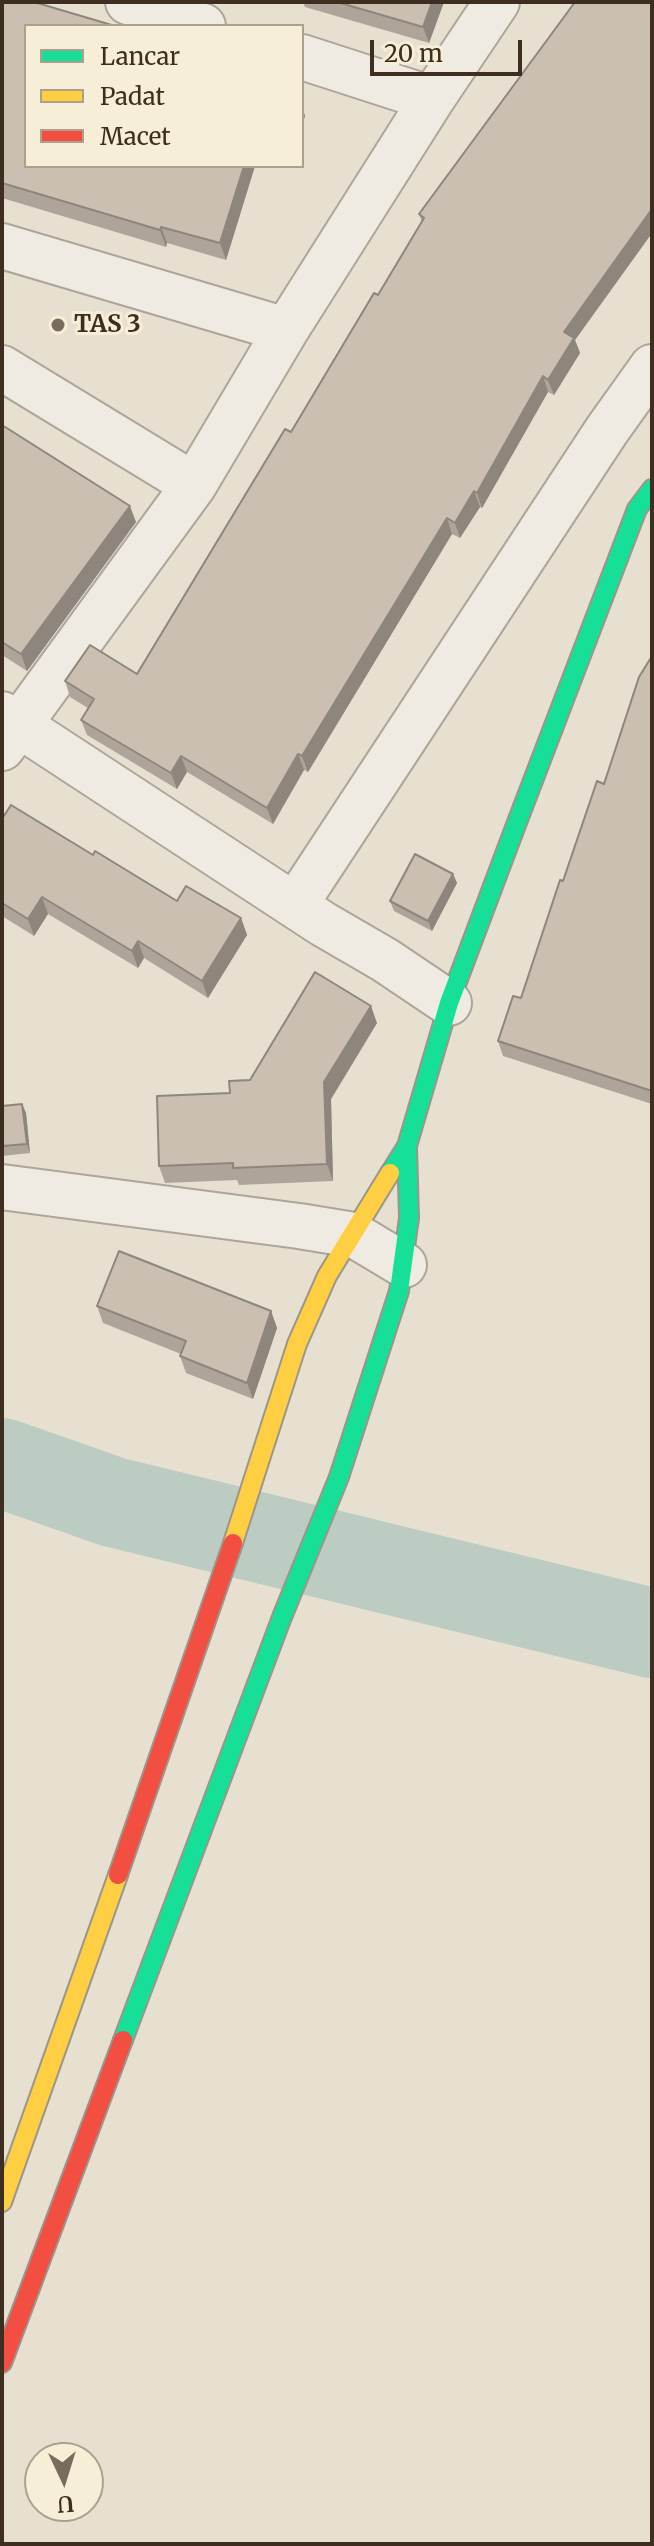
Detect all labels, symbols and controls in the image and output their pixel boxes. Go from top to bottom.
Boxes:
legend [24,24,304,168]
scale bar [374,24,526,74]
text: 20 m [384,38,443,69]
text: Lancar [100,41,180,72]
text: Padat [100,81,165,112]
text: Macet [100,121,171,152]
place label: TAS 3 [74,311,141,339]
marker: TAS 3 [49,316,67,334]
north arrow [24,2442,104,2522]
text: U [56,2489,75,2518]

